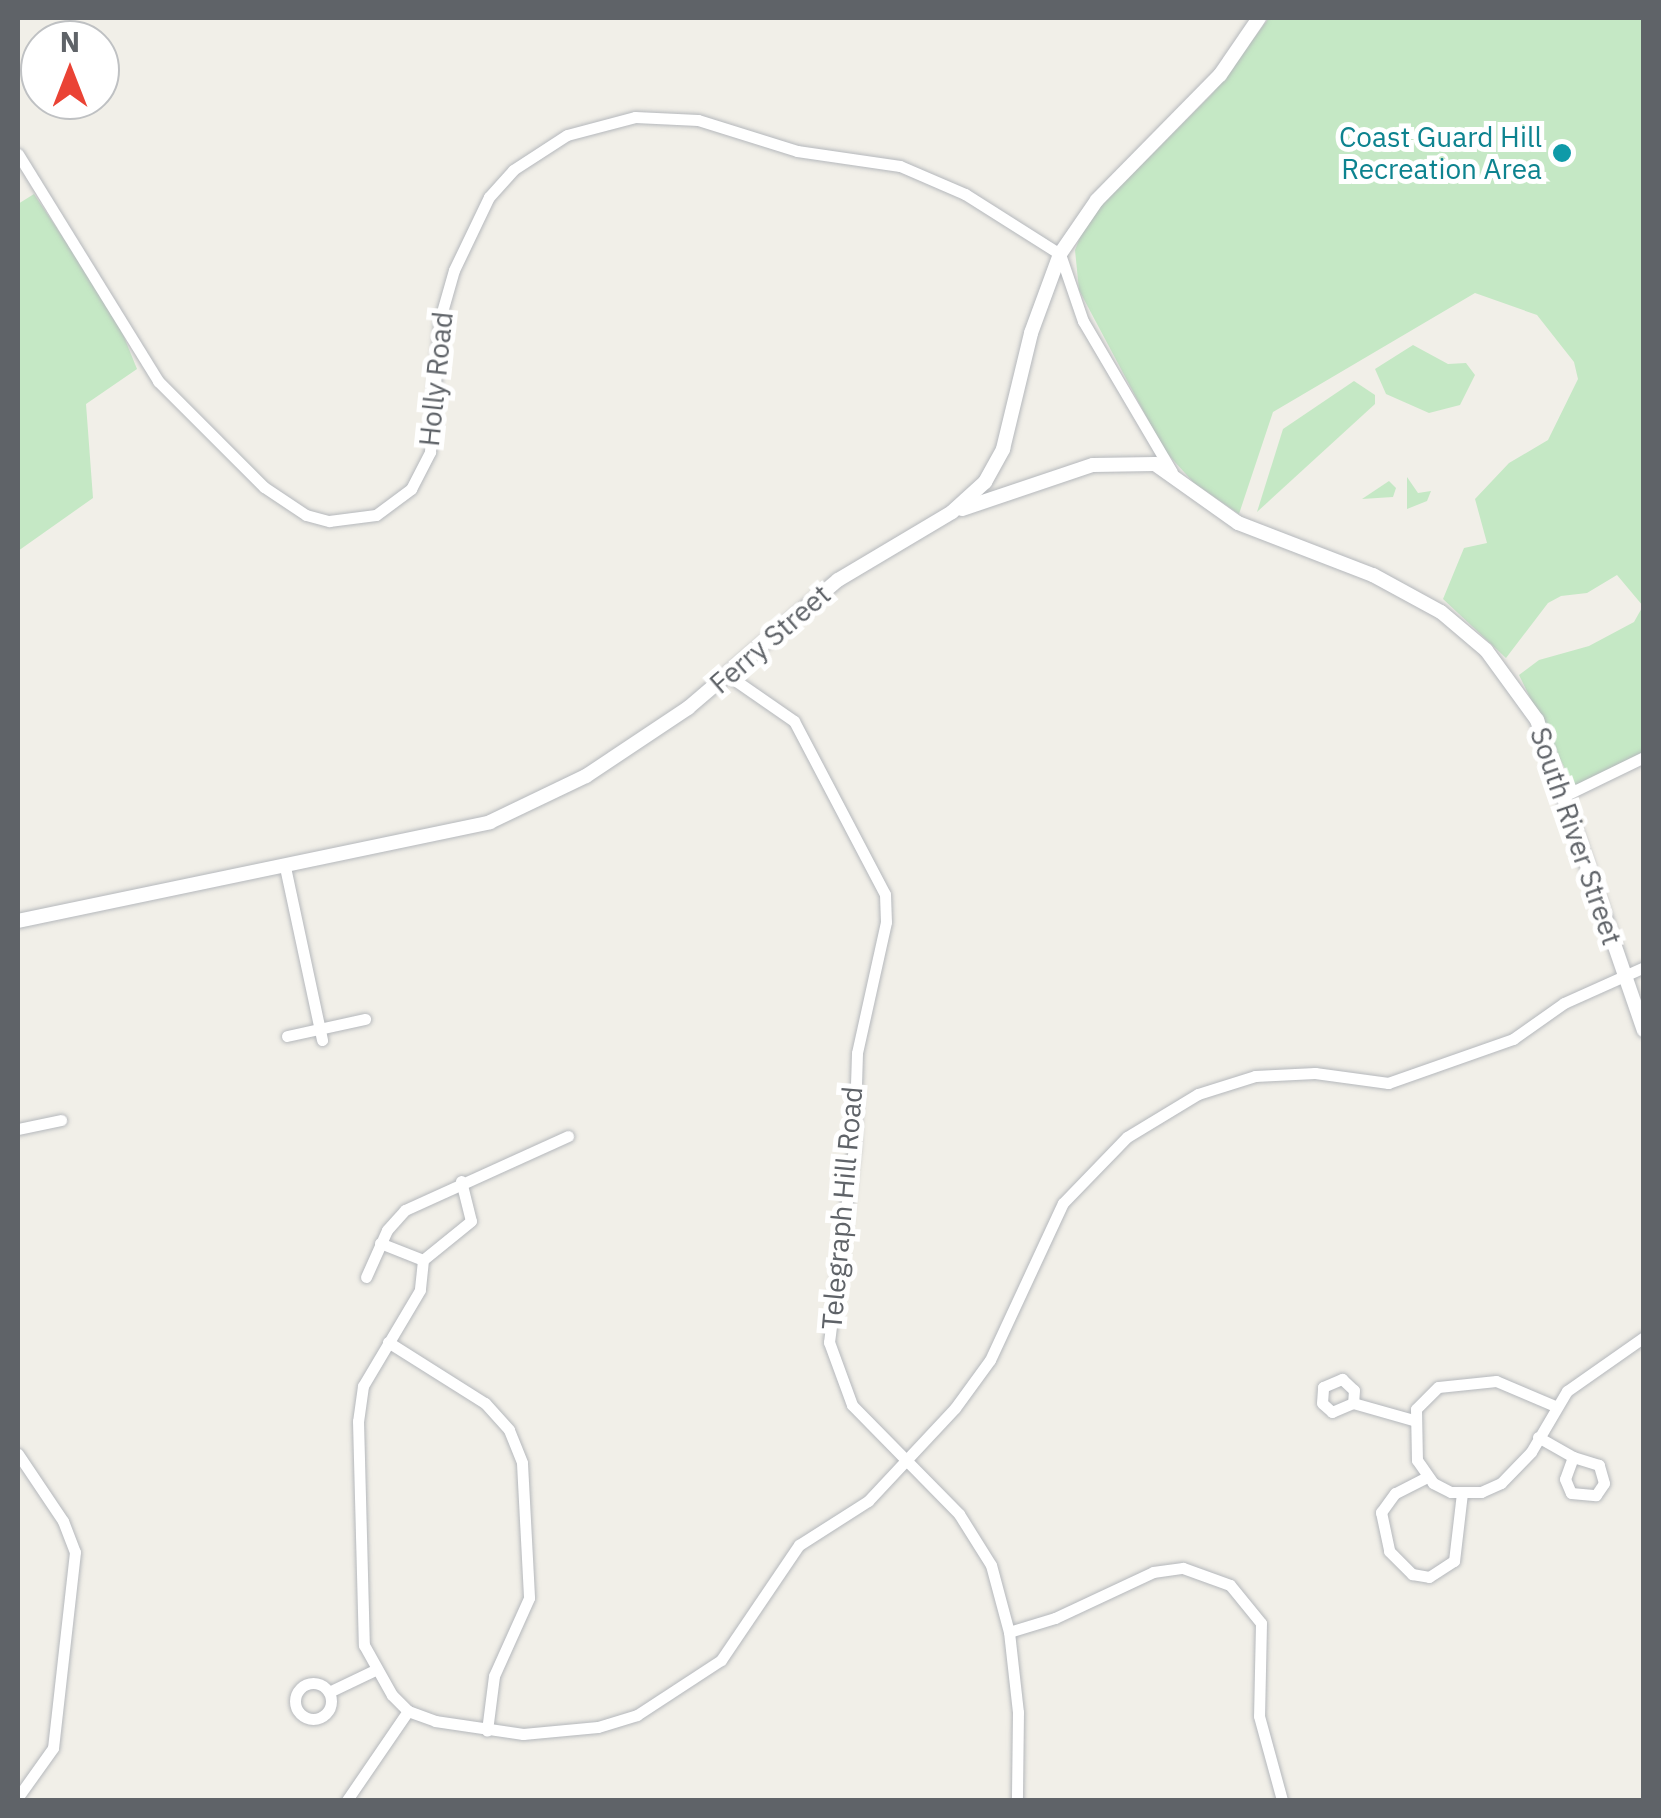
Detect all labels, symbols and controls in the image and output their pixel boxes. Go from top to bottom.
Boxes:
north arrow [20,20,120,120]
text: N [60,23,80,60]
place label: Coast Guard Hill Recreation Area [1339,120,1542,186]
marker: Coast Guard Hill Recreation Area [1551,142,1573,164]
street label: Holly Road [412,310,460,448]
street label: Ferry Street [703,578,837,700]
street label: South River Street [1523,723,1629,949]
street label: Telegraph Hill Road [815,1085,869,1331]

